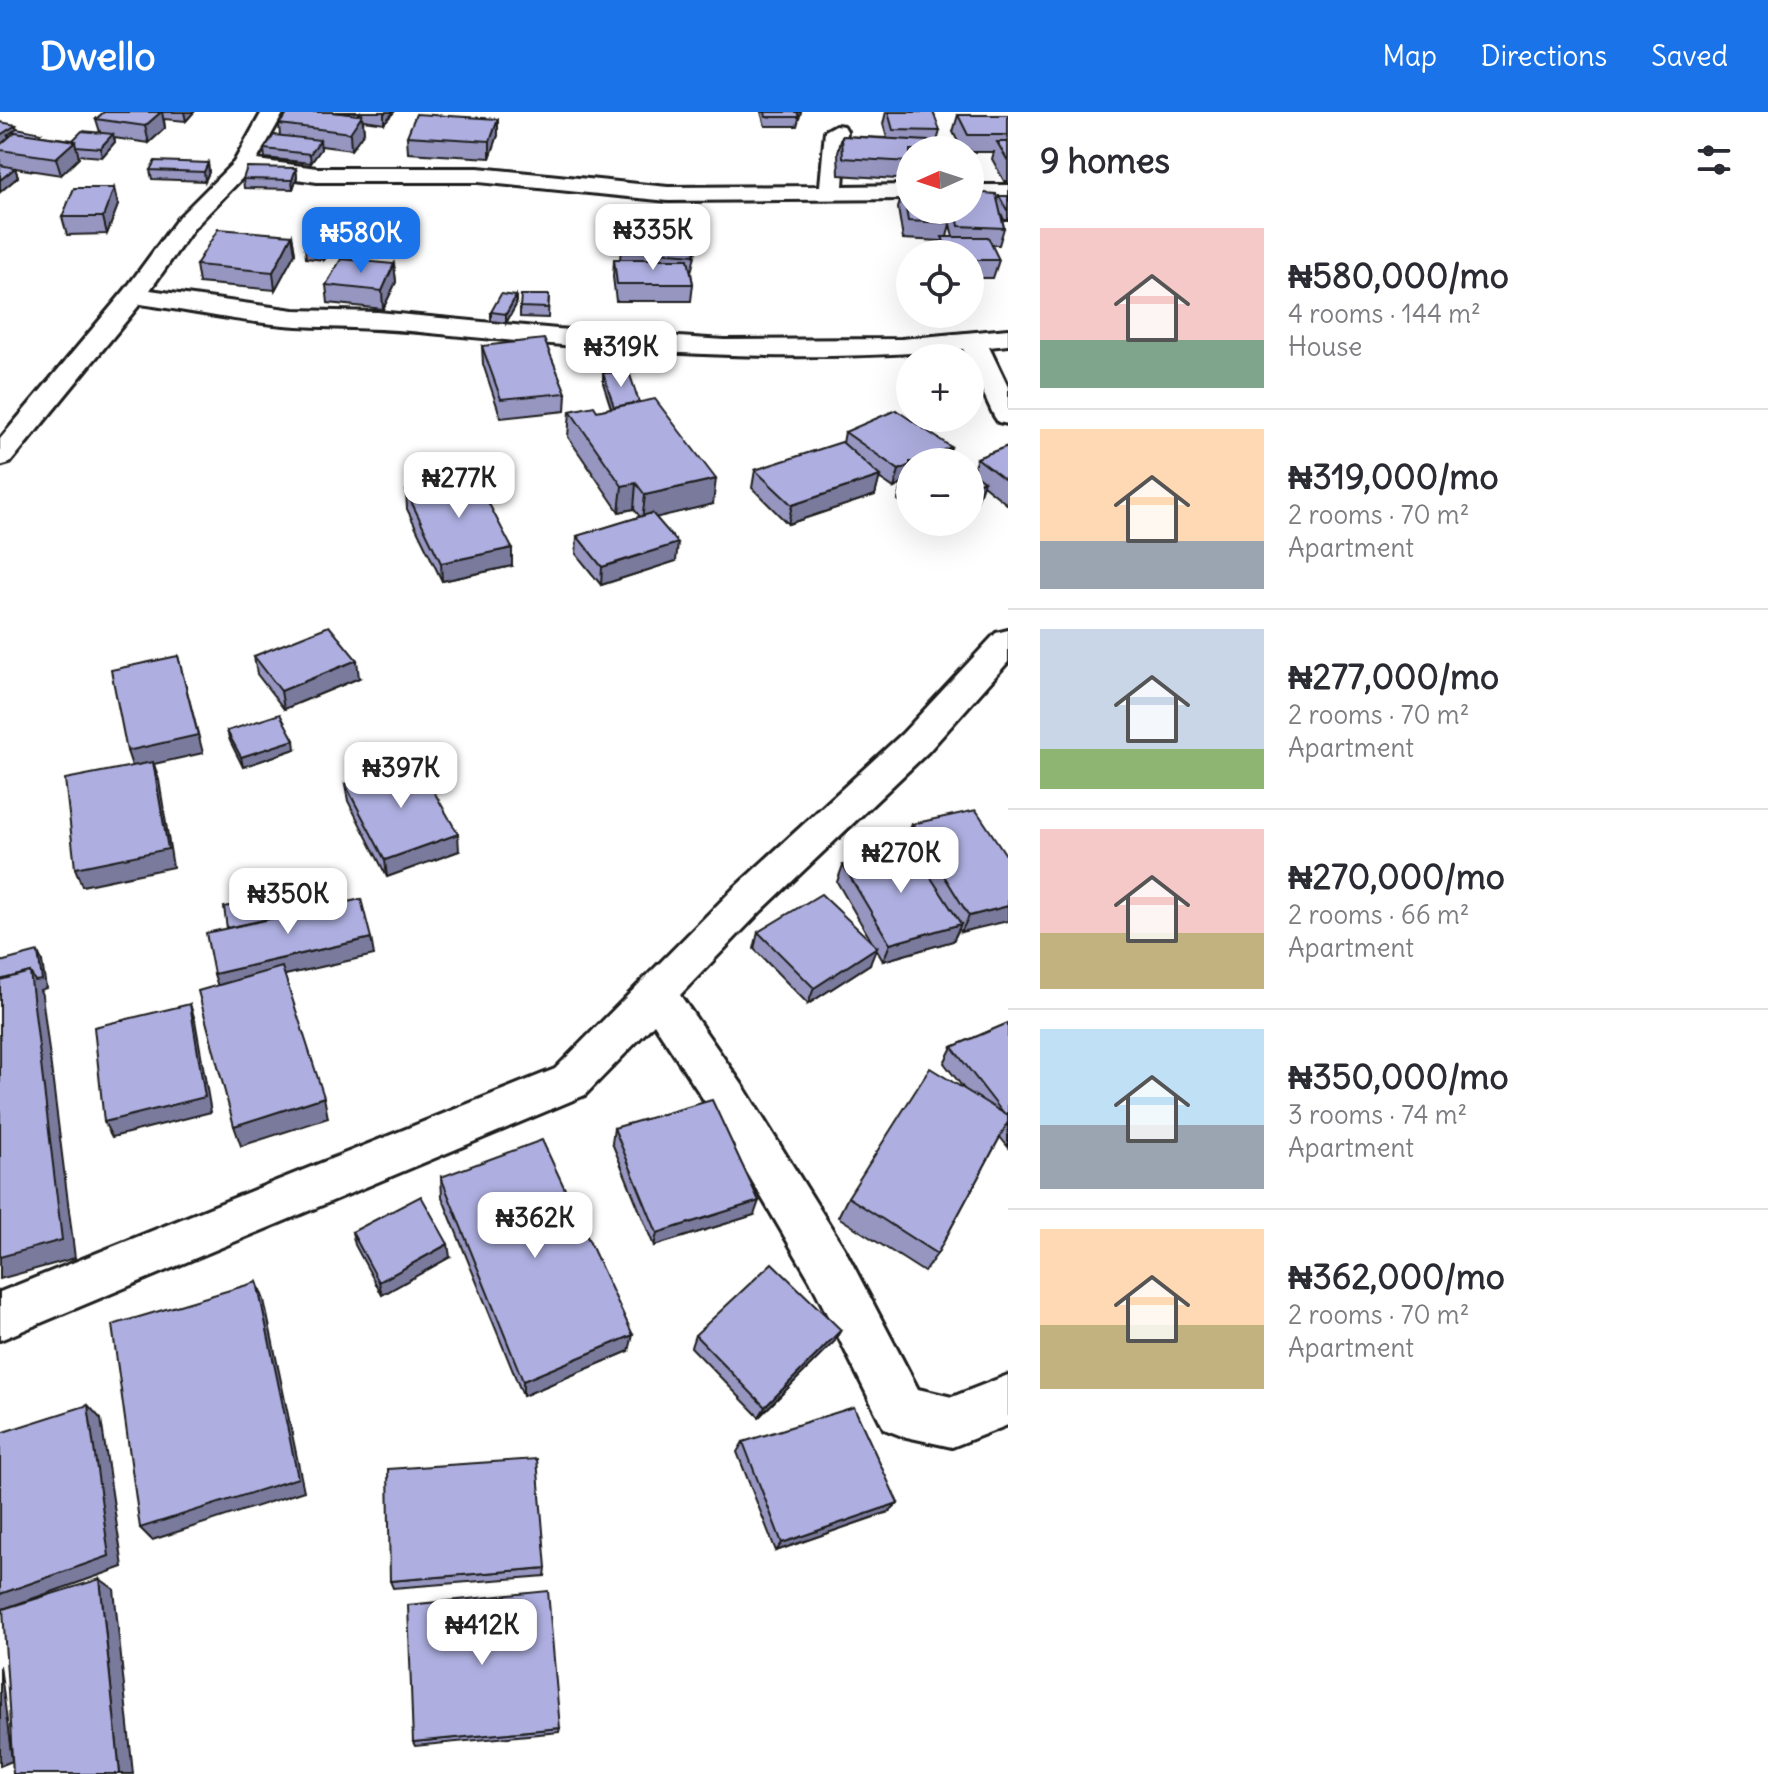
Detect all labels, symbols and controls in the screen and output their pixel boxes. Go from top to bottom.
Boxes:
text: Dwello [40,33,156,80]
text: Map [1382,38,1437,74]
text: Directions [1481,38,1607,74]
text: Saved [1651,38,1728,74]
north arrow [896,136,984,224]
map controls [896,136,984,536]
icon: filters [1692,138,1736,182]
text: 9 homes [1040,139,1170,182]
pin: ₦335K [597,204,709,272]
pin: ₦580K [305,207,417,275]
text: ₦335K [613,213,693,246]
text: ₦580K [320,216,402,249]
button: locate [896,240,984,328]
text: ₦580,000/mo [1288,254,1509,297]
icon: home [1104,260,1200,356]
text: 4 rooms · 144 m² [1288,297,1481,330]
pin: ₦319K [565,321,677,389]
text: ₦319K [584,330,658,363]
text: House [1288,330,1362,363]
button: + [896,344,984,432]
button: − [896,448,984,536]
pin: ₦277K [403,452,515,520]
text: ₦319,000/mo [1288,455,1499,498]
text: ₦277K [422,461,496,494]
icon: home [1104,461,1200,557]
text: 2 rooms · 70 m² [1288,498,1469,531]
text: Apartment [1288,531,1414,564]
text: ₦277,000/mo [1288,655,1499,698]
icon: home [1104,661,1200,757]
text: 2 rooms · 70 m² [1288,698,1469,731]
text: Apartment [1288,731,1414,764]
pin: ₦397K [345,742,457,810]
text: ₦397K [362,751,440,784]
pin: ₦270K [845,827,957,895]
text: ₦270K [862,836,940,869]
text: ₦270,000/mo [1288,855,1505,898]
icon: home [1104,861,1200,957]
pin: ₦350K [232,868,344,936]
text: ₦350K [247,877,329,910]
text: 2 rooms · 66 m² [1288,898,1470,931]
text: Apartment [1288,931,1414,964]
text: ₦350,000/mo [1288,1055,1509,1098]
icon: home [1104,1061,1200,1157]
text: 3 rooms · 74 m² [1288,1098,1467,1131]
text: Apartment [1288,1131,1414,1164]
pin: ₦362K [479,1192,591,1260]
text: ₦362K [496,1201,574,1234]
text: ₦362,000/mo [1288,1255,1505,1298]
icon: home [1104,1261,1200,1357]
text: 2 rooms · 70 m² [1288,1298,1469,1331]
text: Apartment [1288,1331,1414,1364]
pin: ₦412K [426,1599,538,1667]
text: ₦412K [445,1608,519,1641]

